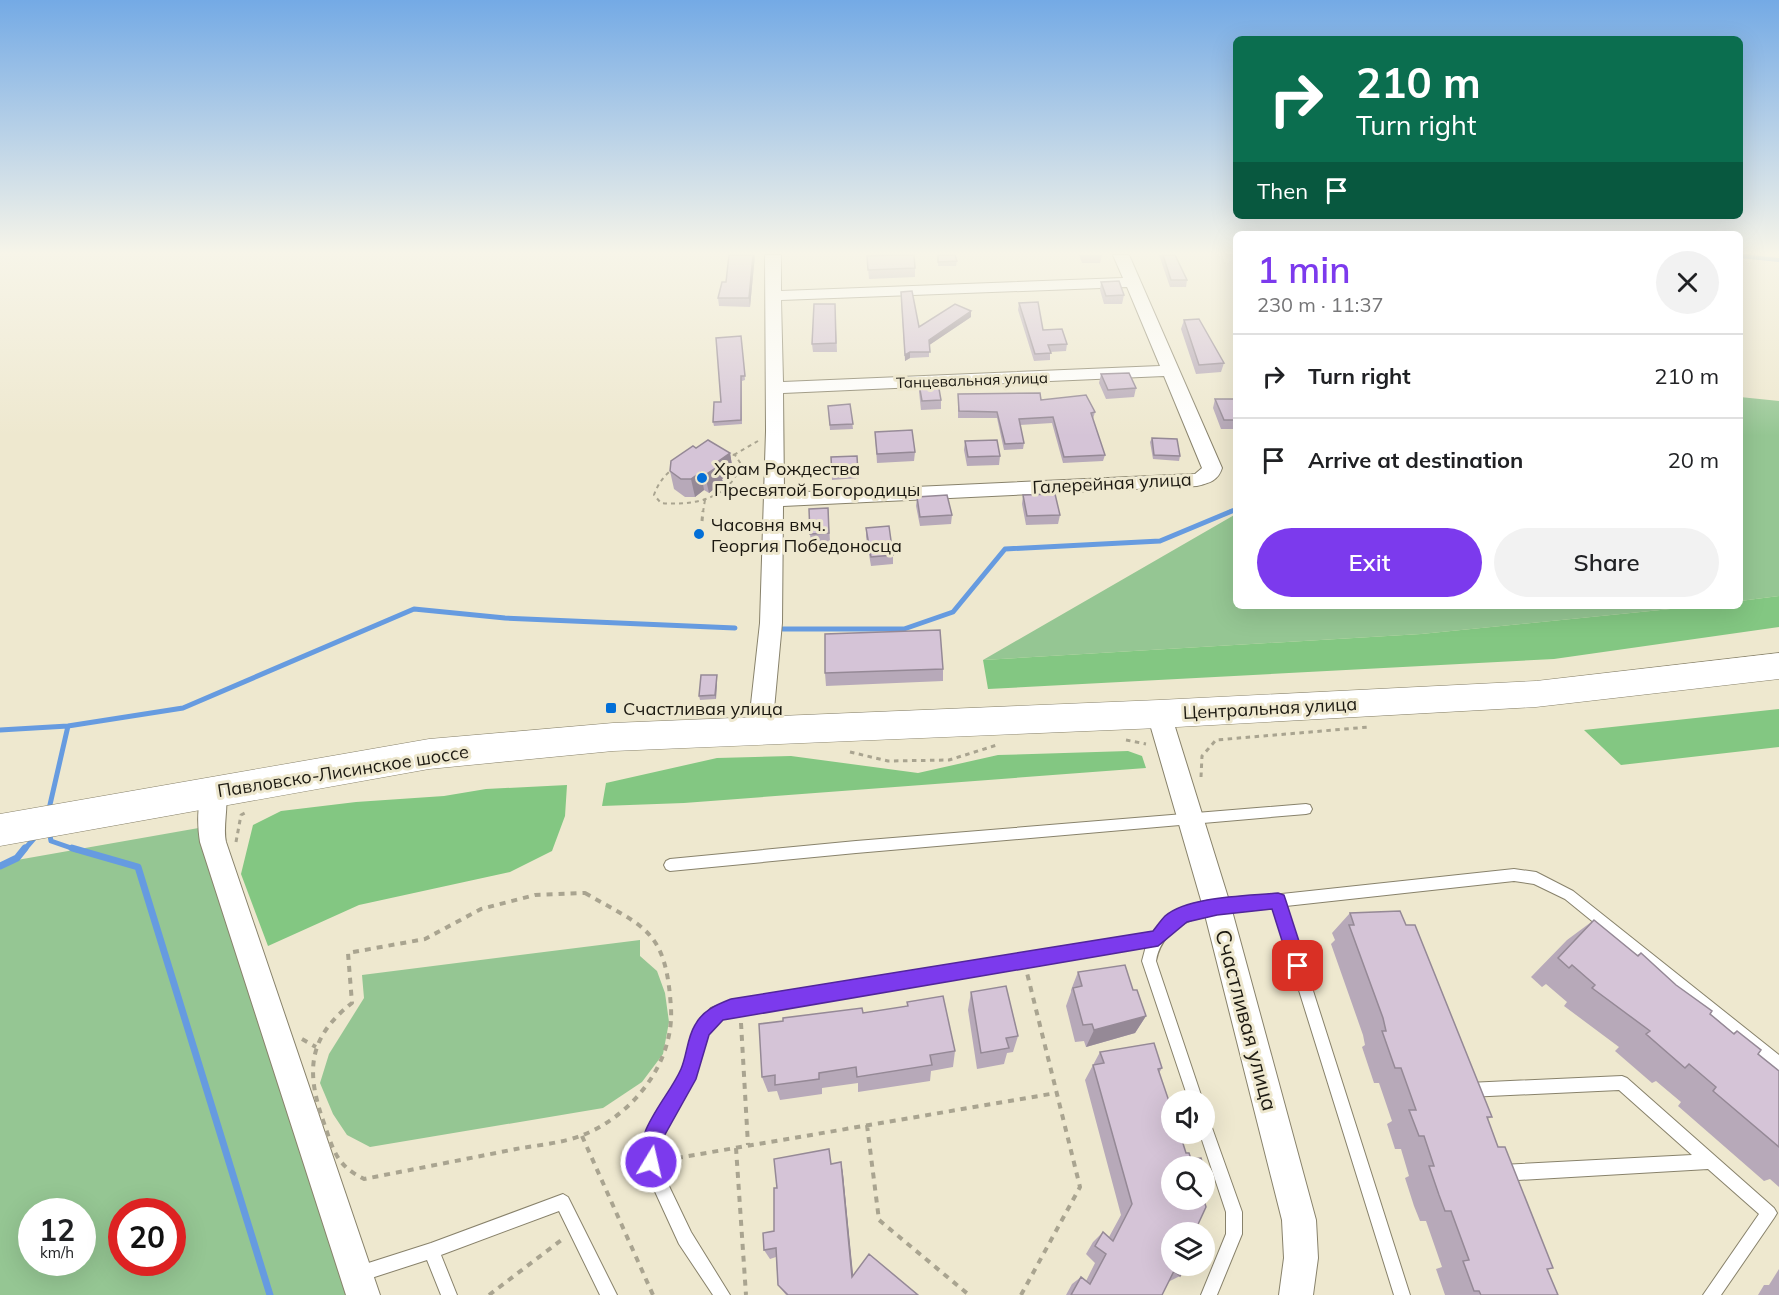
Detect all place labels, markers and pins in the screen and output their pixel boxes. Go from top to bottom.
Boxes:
place label: Храм Рождества Пресвятой Богородицы [714,457,920,501]
marker: Храм Рождества Пресвятой Богородицы [695,471,709,485]
place label: Часовня вмч. Георгия Победоносца [711,513,902,557]
marker: Часовня вмч. Георгия Победоносца [692,527,706,541]
place label: Счастливая улица [623,697,783,720]
marker: Счастливая улица [604,701,618,715]
pin [1272,940,1323,991]

